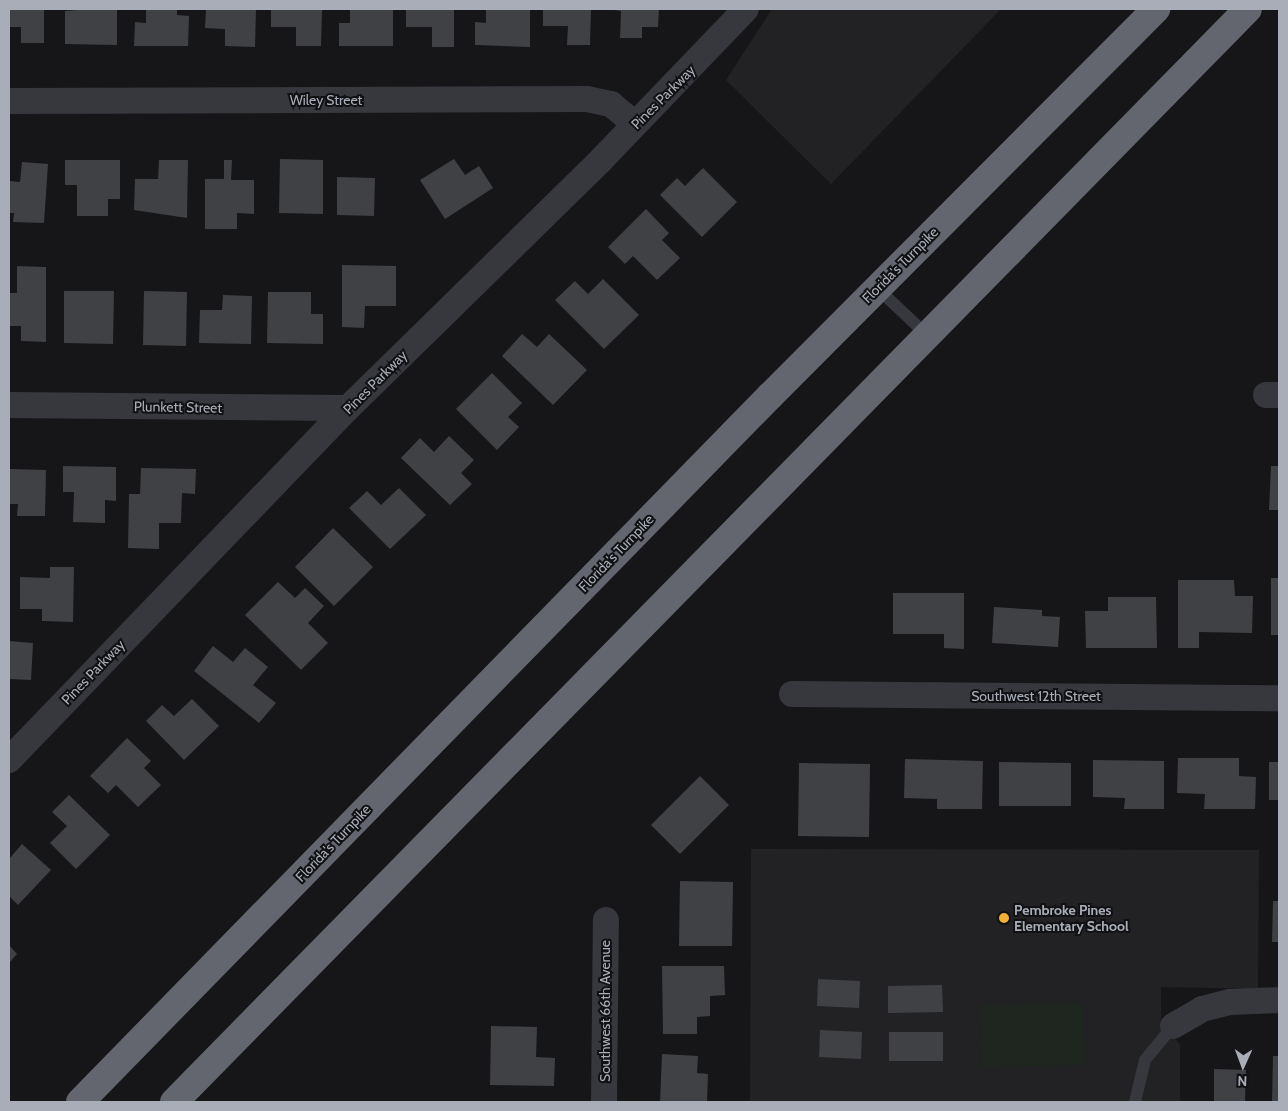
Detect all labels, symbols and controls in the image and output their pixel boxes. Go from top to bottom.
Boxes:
street label: Pines Parkway [627,61,699,133]
street label: Wiley Street [290,92,362,108]
street label: Florida's Turnpike [858,223,942,307]
street label: Pines Parkway [339,346,411,418]
street label: Plunkett Street [134,398,222,416]
street label: Florida's Turnpike [575,511,657,595]
street label: Pines Parkway [58,636,128,708]
street label: Southwest 12th Street [971,688,1101,704]
street label: Florida's Turnpike [292,801,374,885]
place label: Pembroke Pines Elementary School [1014,902,1129,934]
marker: Pembroke Pines Elementary School [998,912,1010,924]
street label: Southwest 66th Avenue [597,940,613,1082]
north arrow [1218,1041,1268,1091]
text: N [1237,1072,1248,1090]

